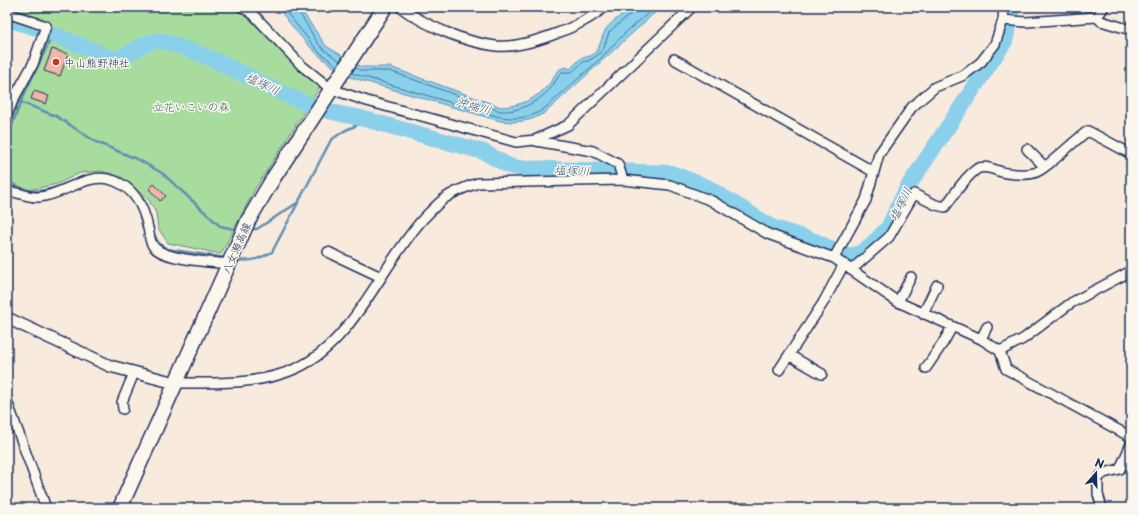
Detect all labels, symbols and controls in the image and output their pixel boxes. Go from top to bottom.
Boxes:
place label: 中山熊野神社 [64,54,130,71]
marker: 中山熊野神社 [51,57,61,67]
water label: 塩塚川 [243,67,283,99]
water label: 沖端川 [454,91,494,119]
park label: 立花いこいの森 [153,98,230,115]
water label: 塩塚川 [554,160,590,180]
water label: 塩塚川 [884,184,916,224]
street label: 八女瀬高線 [217,219,255,277]
north arrow [1076,453,1116,493]
text: N [1093,454,1107,473]

